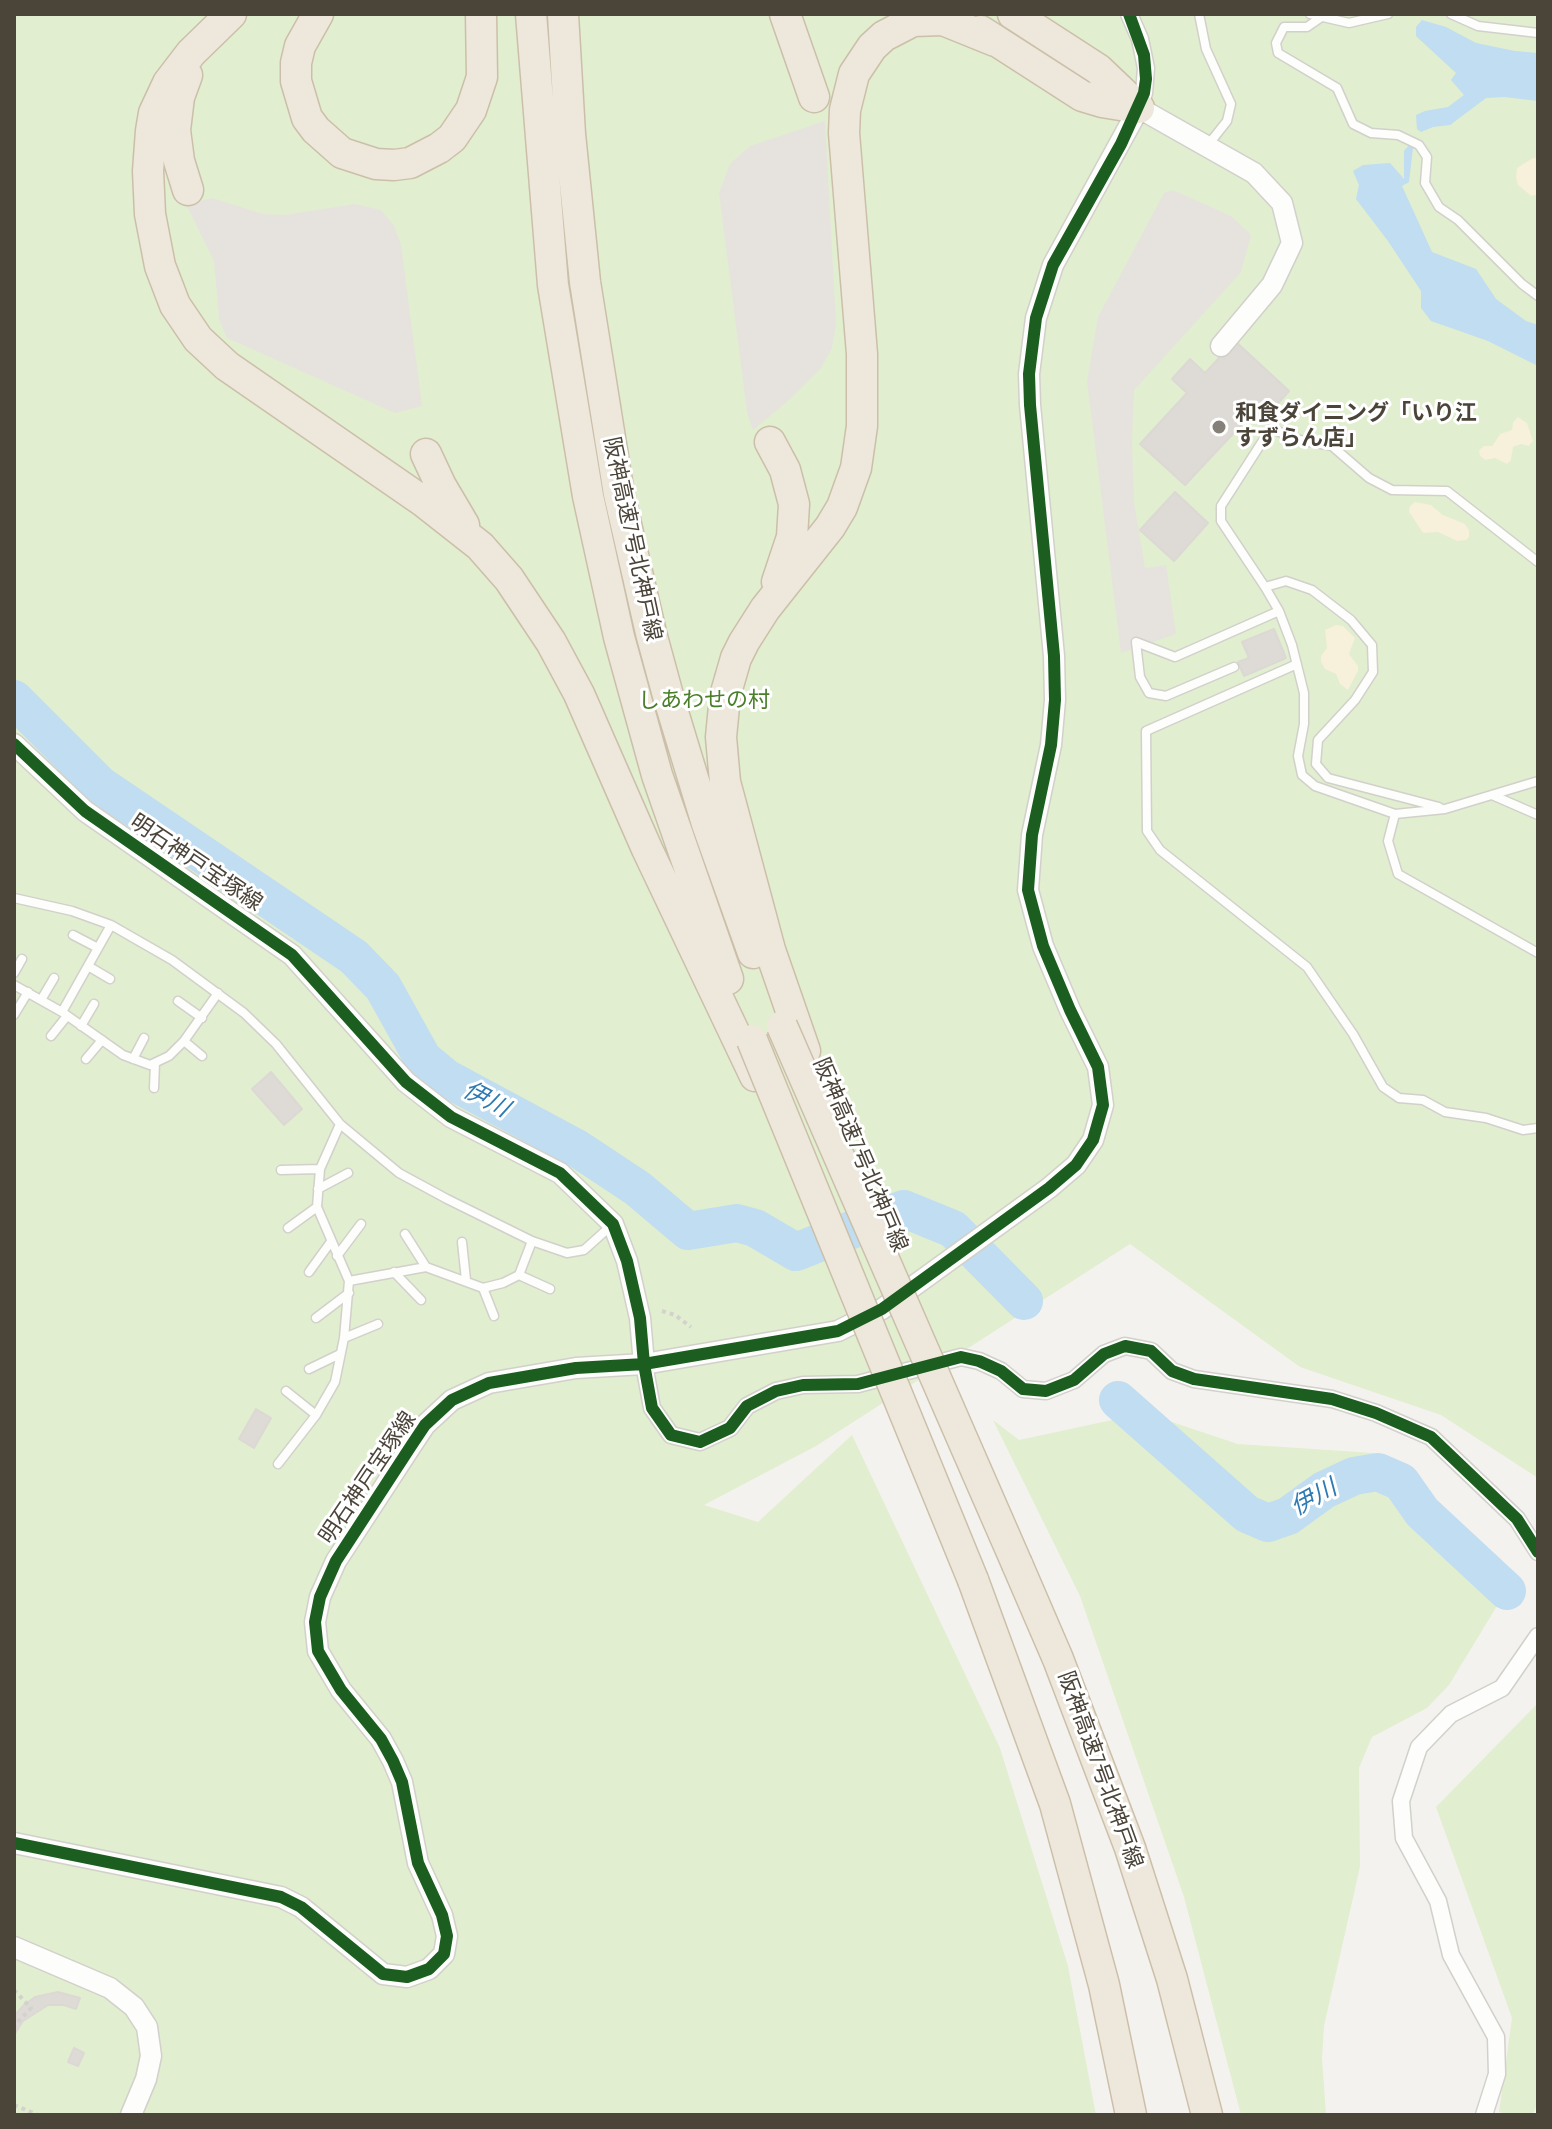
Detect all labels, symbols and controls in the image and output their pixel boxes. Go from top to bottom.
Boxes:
place label: 和食ダイニング「いり江 すずらん店」 [1235,401,1477,452]
marker: 和食ダイニング「いり江 すずらん店」 [1210,418,1228,436]
street label: 阪神高速7号北神戸線 [597,435,667,643]
park label: しあわせの村 [638,688,770,714]
street label: 明石神戸宝塚線 [125,809,267,917]
street label: 阪神高速7号北神戸線 [807,1054,913,1256]
water label: 伊川 [458,1076,514,1124]
street label: 明石神戸宝塚線 [314,1407,422,1549]
water label: 伊川 [1286,1474,1342,1522]
street label: 阪神高速7号北神戸線 [1052,1668,1148,1872]

